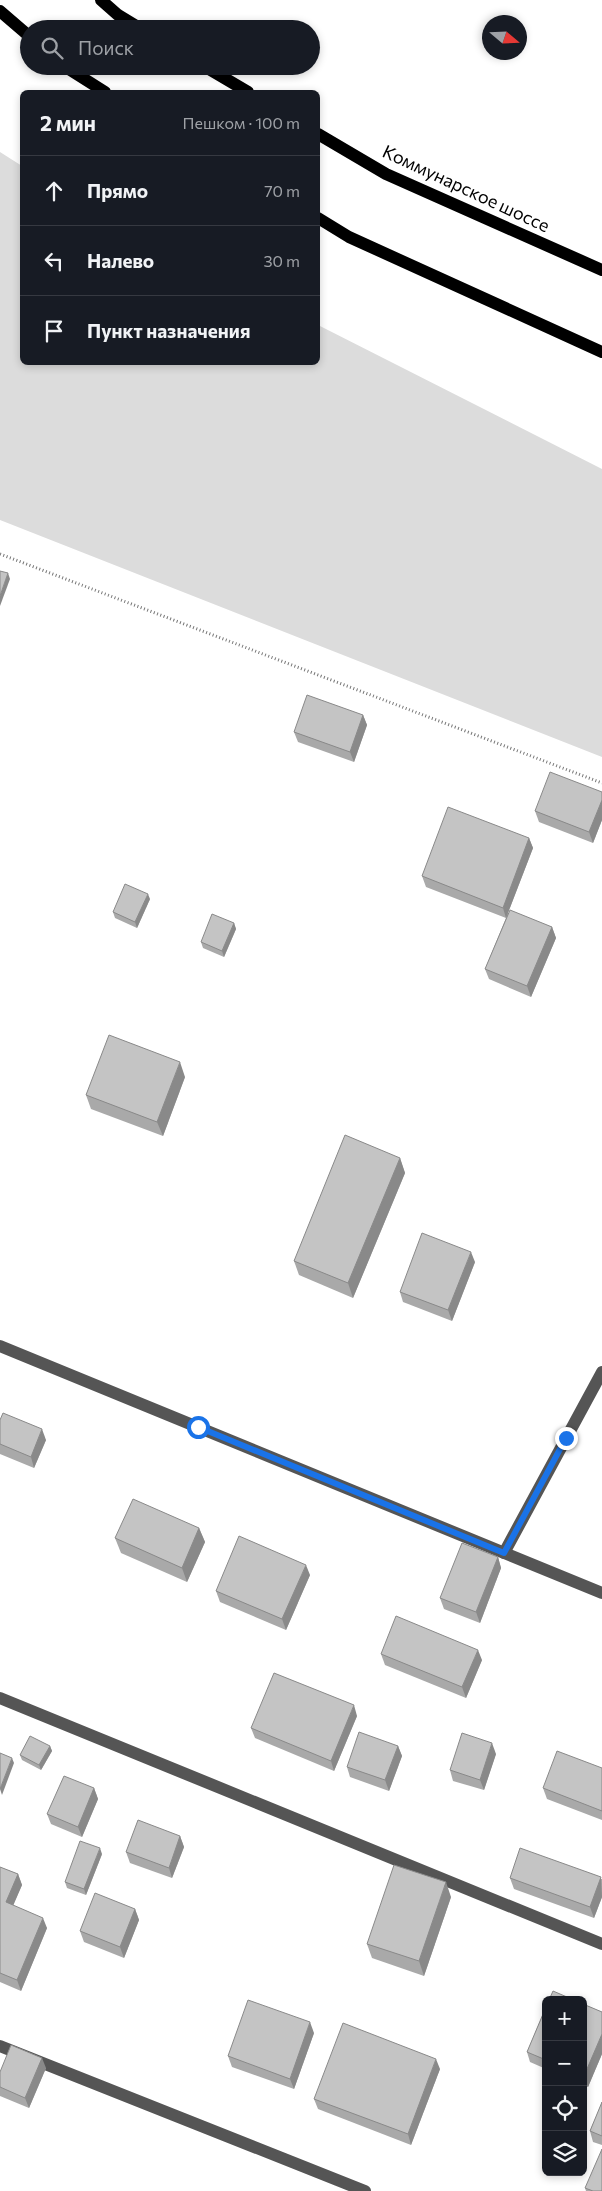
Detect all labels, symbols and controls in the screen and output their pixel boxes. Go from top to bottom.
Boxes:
north arrow [482,15,527,60]
search box [20,20,320,75]
icon: search [38,34,66,62]
text: Поиск [78,36,134,59]
text: 2 мин [40,110,96,135]
text: Пешком · 100 m [183,113,300,132]
street label: Коммунарское шоссе [379,140,554,237]
icon: ahead [40,177,68,205]
text: Прямо [87,179,148,202]
text: 70 m [264,181,300,200]
icon: left [40,247,68,275]
text: Налево [87,249,154,272]
text: 30 m [263,251,300,270]
icon: arrive [40,317,68,345]
text: Пункт назначения [87,319,250,342]
route start [187,1416,210,1439]
route end [555,1427,578,1450]
map controls [542,1996,587,2176]
button: + [542,1996,587,2041]
button: − [542,2041,587,2086]
button: locate [542,2086,587,2131]
button: layers [542,2131,587,2176]

